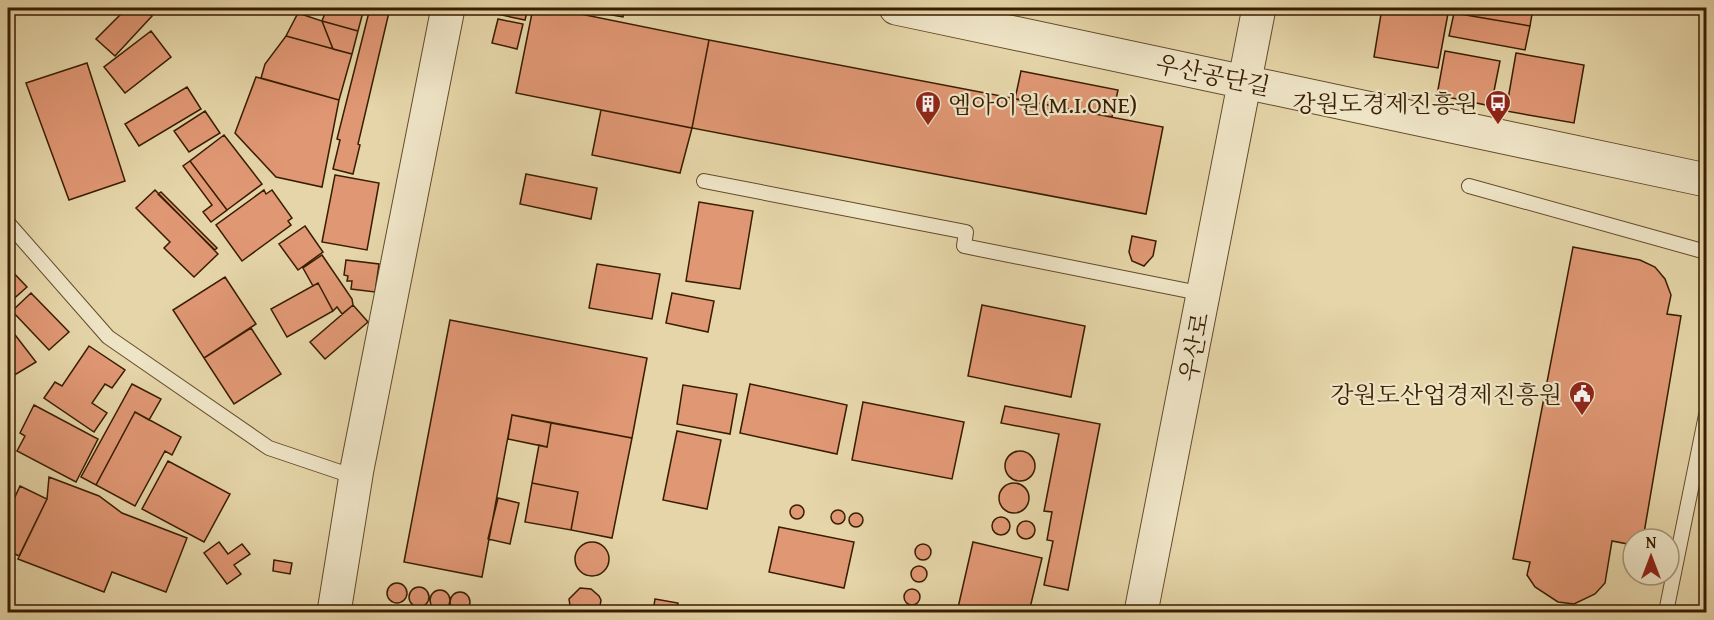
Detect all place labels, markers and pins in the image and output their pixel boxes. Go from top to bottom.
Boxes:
place label: 강원도경제진흥원 [1293,86,1478,121]
place label: 엠아이원(M.I.ONE) [948,87,1137,122]
bus stop icon: 강원도경제진흥원 [1483,88,1513,126]
building icon: 엠아이원(M.I.ONE) [913,89,943,127]
place label: 강원도산업경제진흥원 [1330,377,1562,412]
public building icon: 강원도산업경제진흥원 [1567,379,1597,417]

